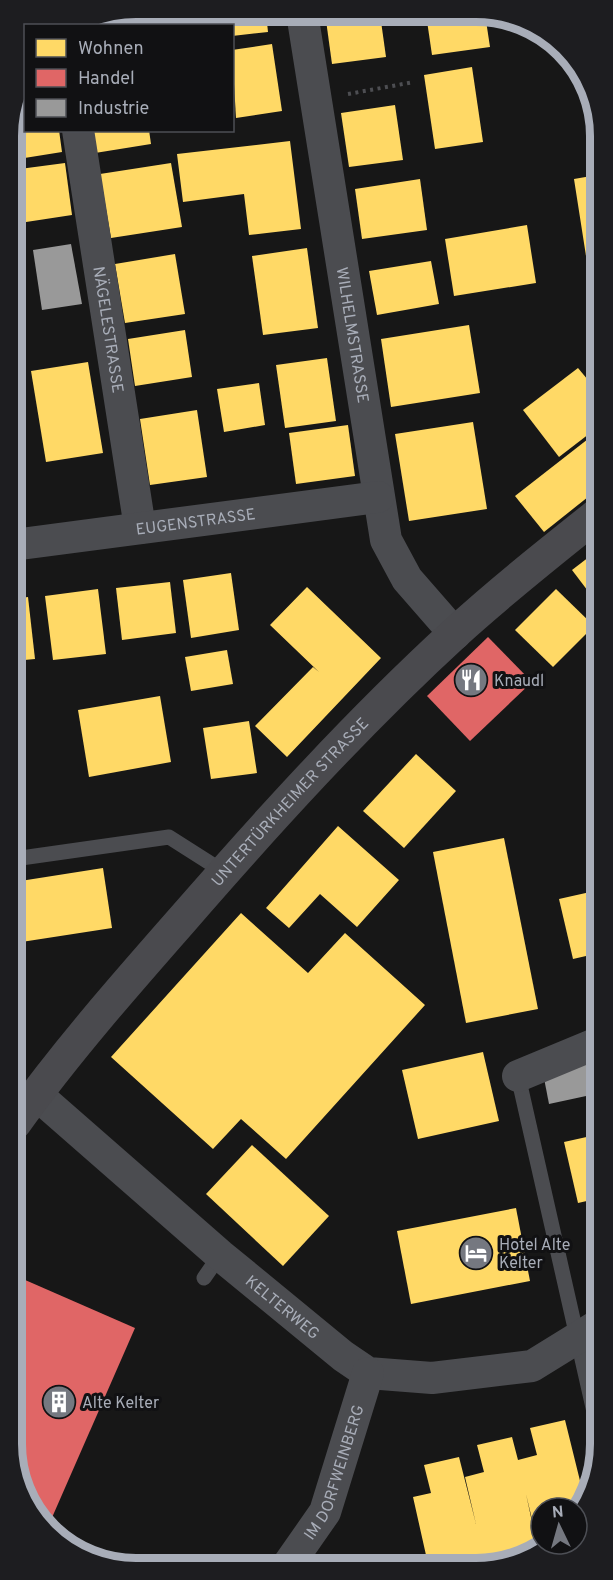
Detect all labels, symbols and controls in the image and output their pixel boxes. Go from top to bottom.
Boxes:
legend [24,24,234,132]
text: Wohnen [78,38,144,61]
text: Handel [78,68,135,91]
text: Industrie [78,98,149,121]
street label: NÄGELESTRASSE [87,265,127,395]
street label: WILHELMSTRASSE [331,266,372,405]
street label: EUGENSTRASSE [135,505,257,541]
restaurant icon: Knaudl [453,662,489,698]
place label: Knaudl [494,672,544,692]
street label: UNTERTÜRKHEIMER STRASSE [208,714,374,891]
hotel icon: Hotel Alte Kelter [458,1235,494,1271]
place label: Hotel Alte Kelter [499,1236,570,1274]
street label: KELTERWEG [240,1272,323,1345]
building icon: Alte Kelter [41,1384,77,1420]
place label: Alte Kelter [82,1394,159,1414]
street label: IM DORFWEINBERG [301,1403,370,1544]
north arrow [529,1496,589,1556]
text: N [551,1503,564,1524]

